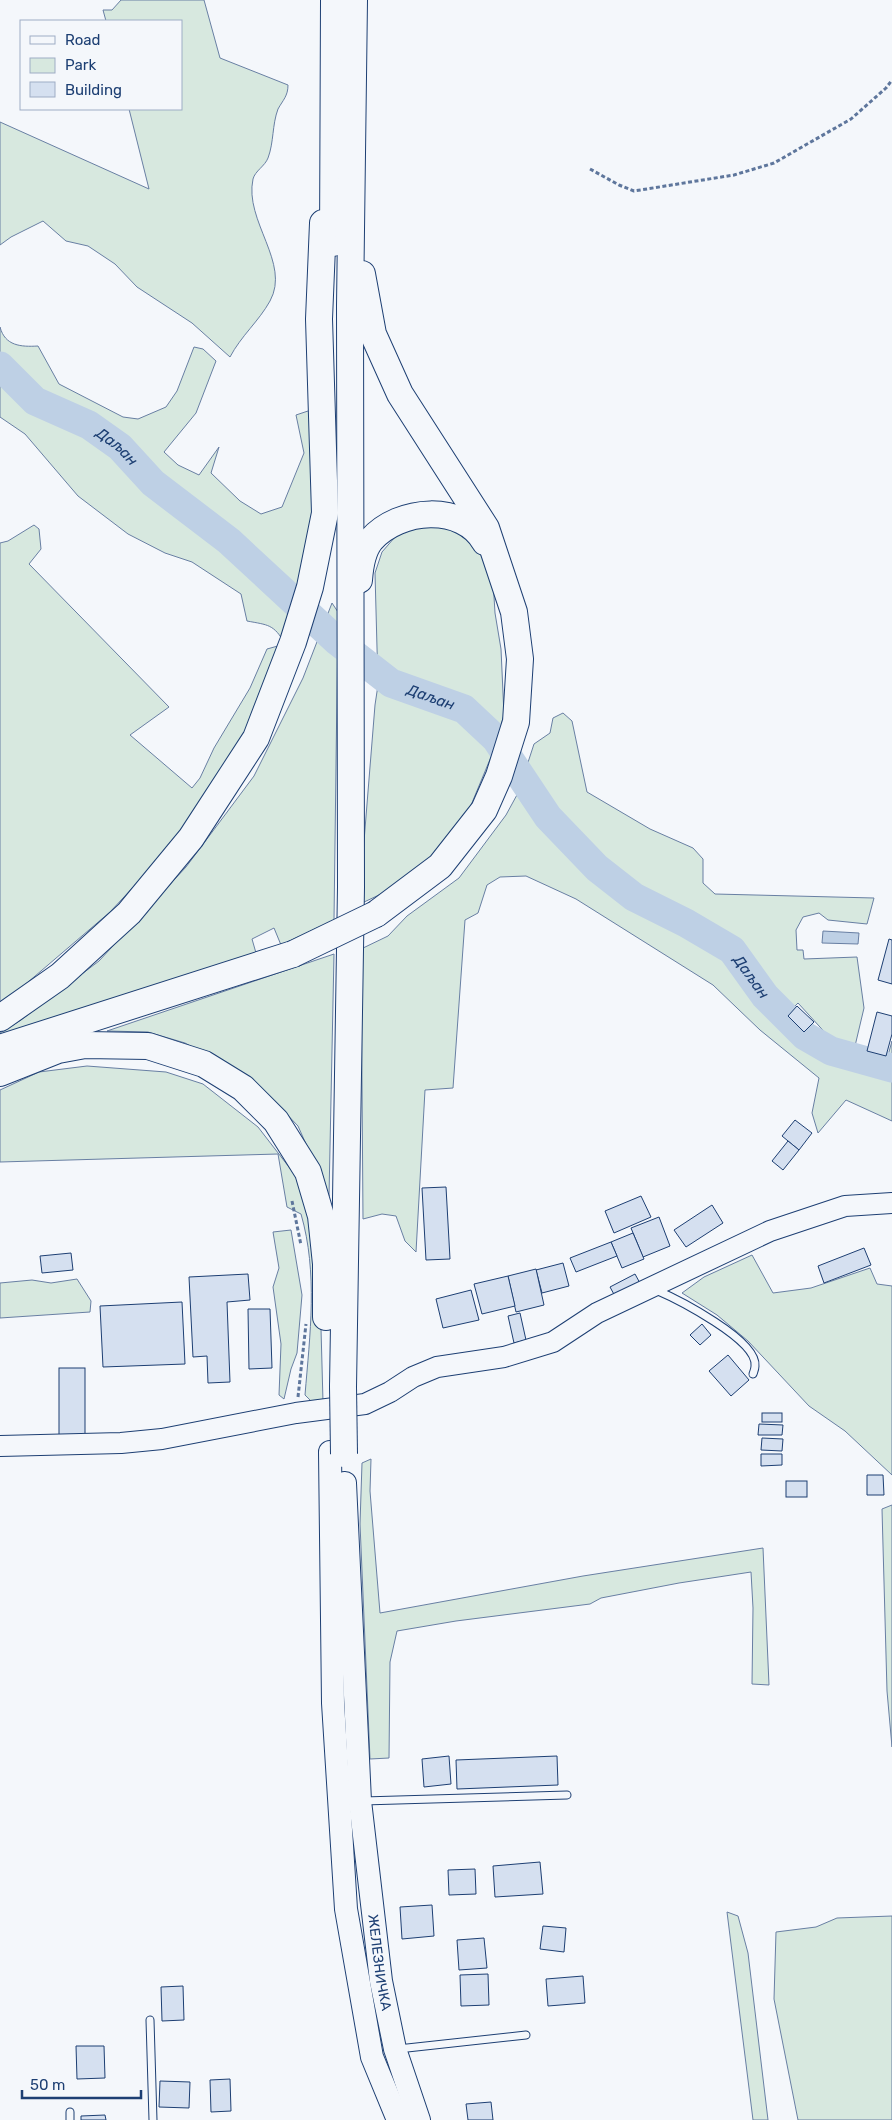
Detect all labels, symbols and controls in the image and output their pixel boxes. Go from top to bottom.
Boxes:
legend [20,20,182,110]
text: Road [65,31,101,49]
text: Park [65,56,96,74]
text: Building [65,81,122,99]
water label: Даљан [92,423,141,469]
water label: Даљан [404,680,457,714]
water label: Даљан [729,951,773,1002]
street label: ЖЕЛЕЗНИЧКА [365,1913,396,2013]
scale bar [22,2068,141,2100]
text: 50 m [30,2076,65,2094]

